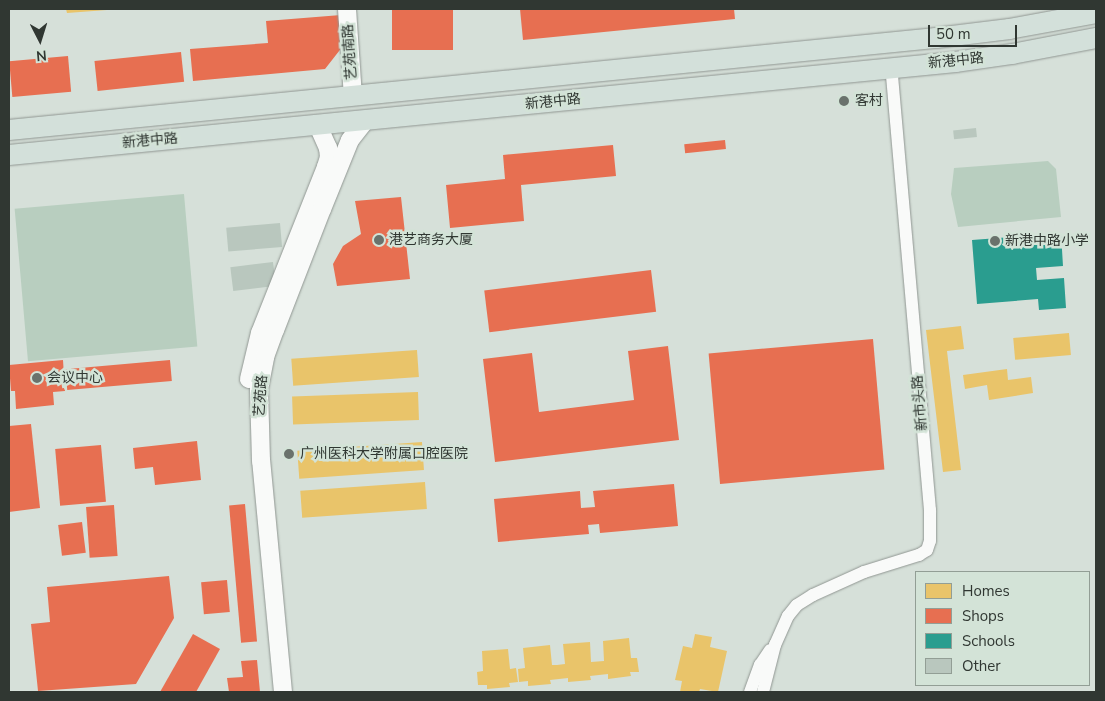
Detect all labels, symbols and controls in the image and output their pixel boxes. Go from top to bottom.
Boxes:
north arrow [15,15,65,65]
scale bar [930,15,1019,47]
street label: 艺苑南路 [340,23,360,81]
text: 50 m [936,24,971,44]
text: N [35,46,47,65]
street label: 新港中路 [927,50,985,72]
street label: 新港中路 [524,91,582,113]
place label: 客村 [855,93,883,109]
marker: 客村 [837,94,851,108]
street label: 新港中路 [121,130,179,152]
place label: 港艺商务大厦 [389,232,473,248]
place label: 新港中路小学 [1005,233,1089,249]
marker: 港艺商务大厦 [373,234,385,246]
marker: 新港中路小学 [989,235,1001,247]
place label: 会议中心 [47,370,103,386]
marker: 会议中心 [31,372,43,384]
street label: 艺苑路 [251,374,271,418]
street label: 新市头路 [909,374,931,432]
place label: 广州医科大学附属口腔医院 [300,446,468,462]
marker: 广州医科大学附属口腔医院 [282,447,296,461]
legend [915,571,1090,686]
text: Homes [962,581,1010,601]
text: Shops [962,606,1004,626]
text: Schools [962,631,1015,651]
text: Other [962,656,1001,676]

